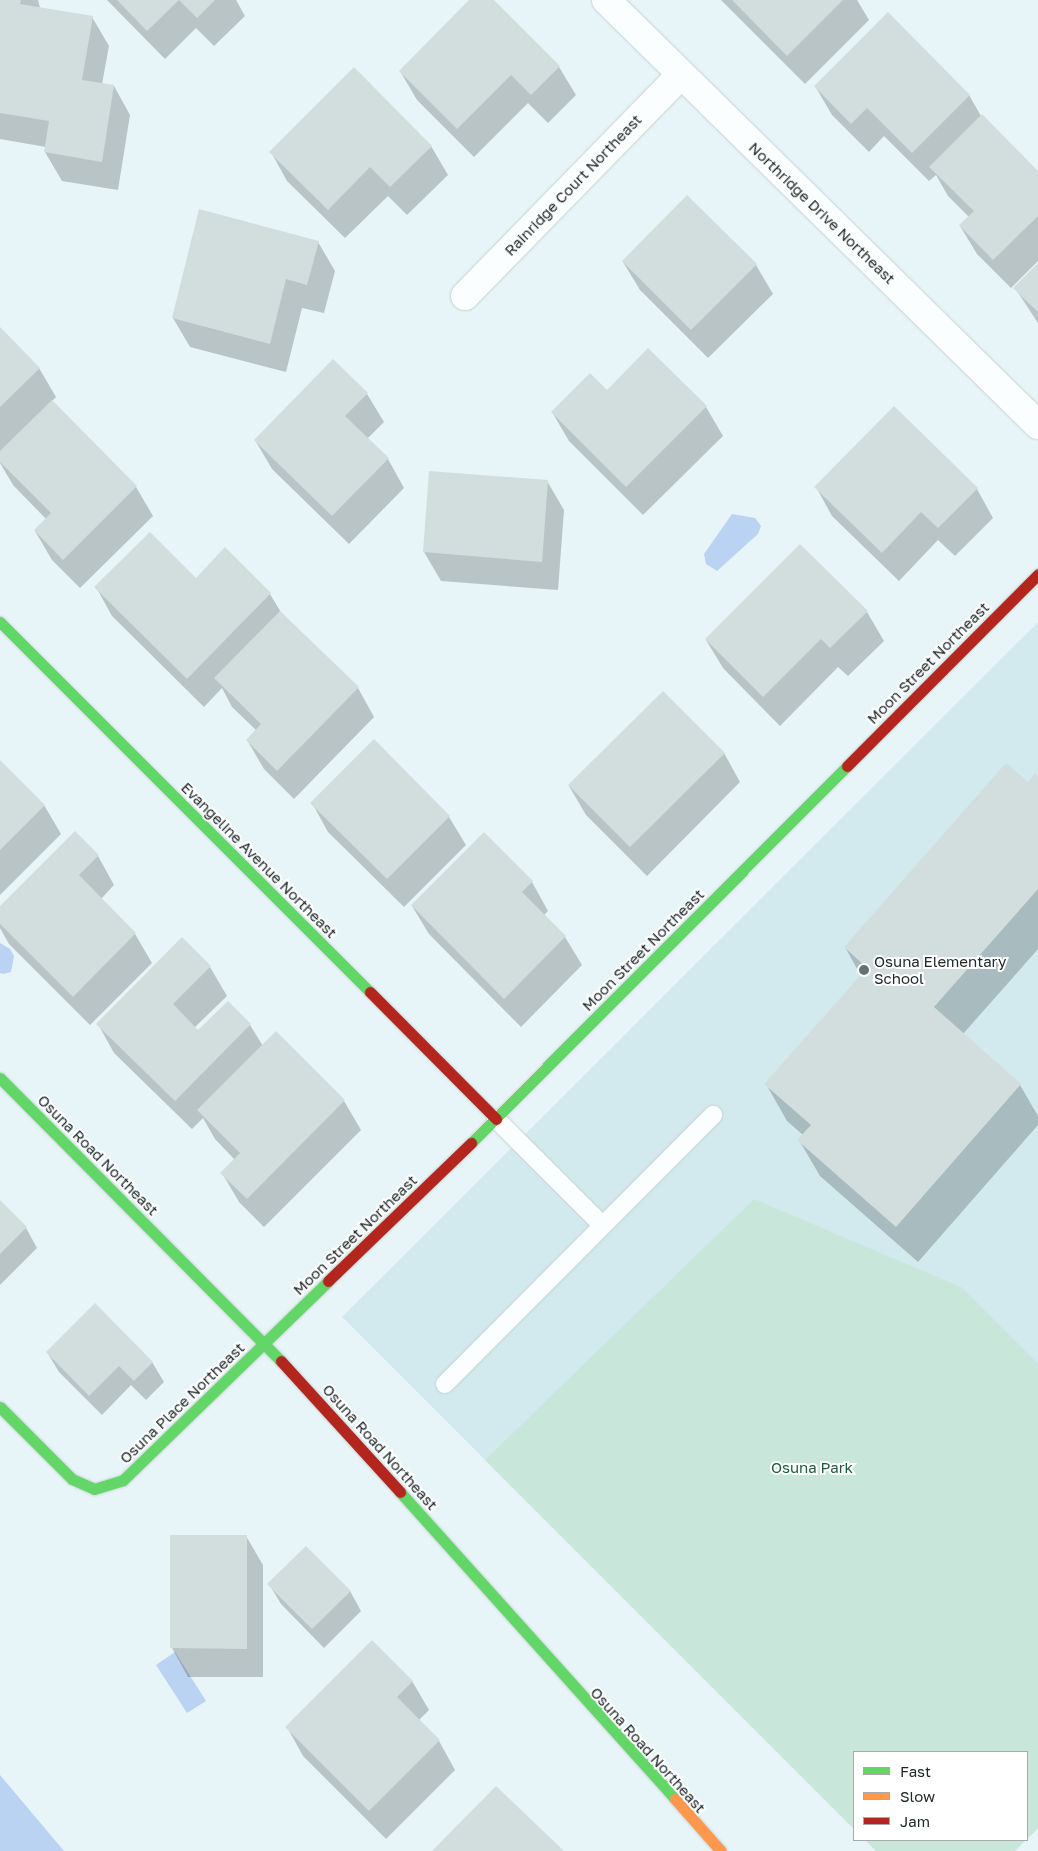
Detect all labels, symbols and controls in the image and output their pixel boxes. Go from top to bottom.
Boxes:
street label: Rainridge Court Northeast [501,111,645,259]
street label: Northridge Drive Northeast [745,138,899,288]
street label: Moon Street Northeast [863,598,993,728]
street label: Evangeline Avenue Northeast [177,778,341,942]
street label: Moon Street Northeast [578,885,708,1015]
place label: Osuna Elementary School [874,952,1006,987]
marker: Osuna Elementary School [858,964,870,976]
street label: Osuna Road Northeast [34,1091,162,1219]
street label: Moon Street Northeast [289,1171,421,1299]
street label: Osuna Place Northeast [116,1339,248,1467]
street label: Osuna Road Northeast [319,1380,441,1514]
park label: Osuna Park [771,1459,853,1477]
street label: Osuna Road Northeast [587,1683,709,1817]
legend [853,1751,1028,1841]
text: Fast [900,1762,931,1780]
text: Slow [900,1787,935,1805]
text: Jam [900,1812,930,1830]

